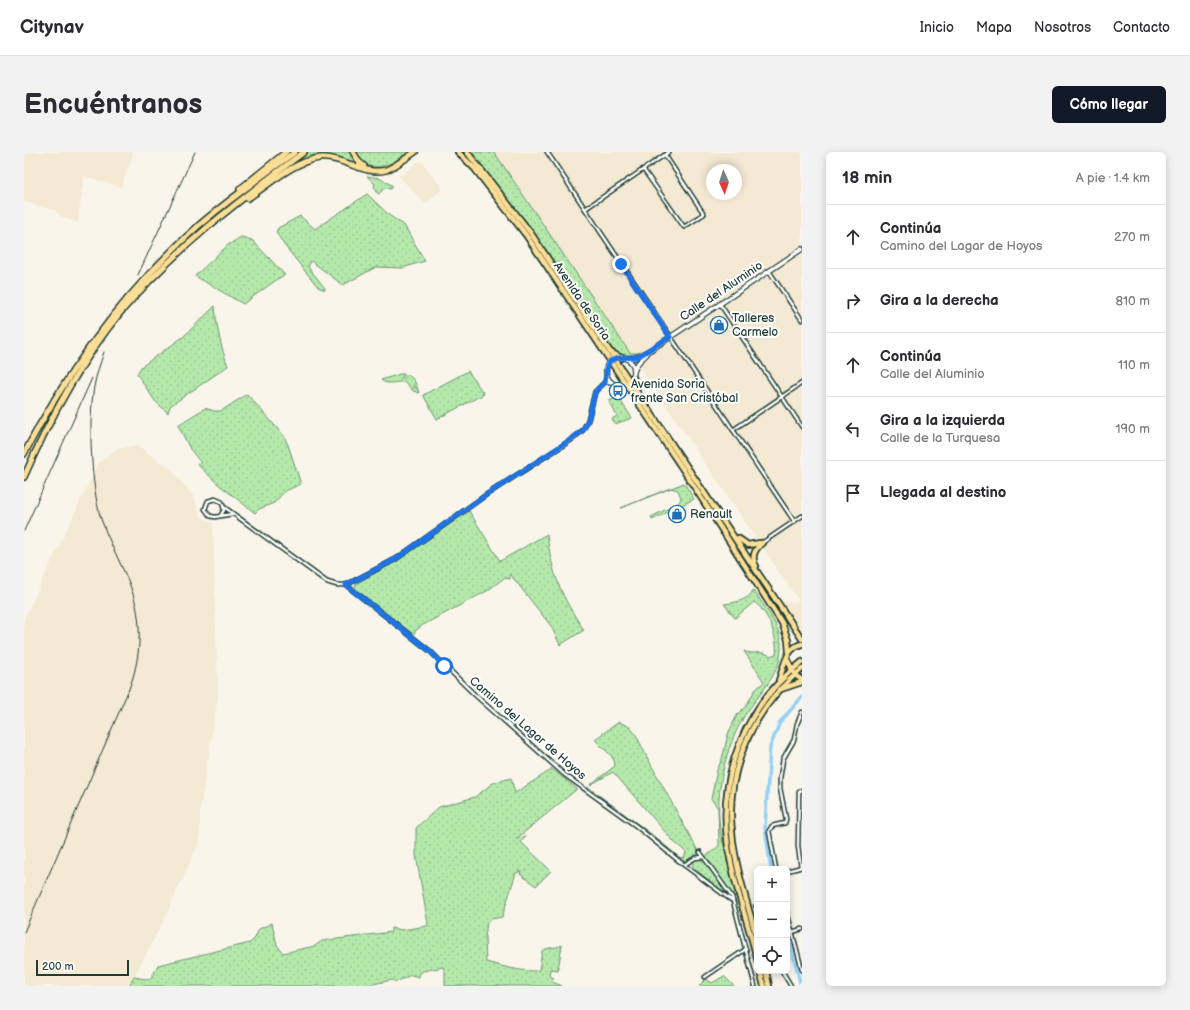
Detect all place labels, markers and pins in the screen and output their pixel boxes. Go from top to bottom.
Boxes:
place label: Talleres Carmelo [732,311,778,340]
shop icon: Talleres Carmelo [709,315,729,335]
place label: Avenida Soria frente San Cristóbal [631,377,738,406]
bus stop icon: Avenida Soria frente San Cristóbal [608,381,628,401]
shop icon: Renault [667,504,687,524]
place label: Renault [690,507,733,522]

